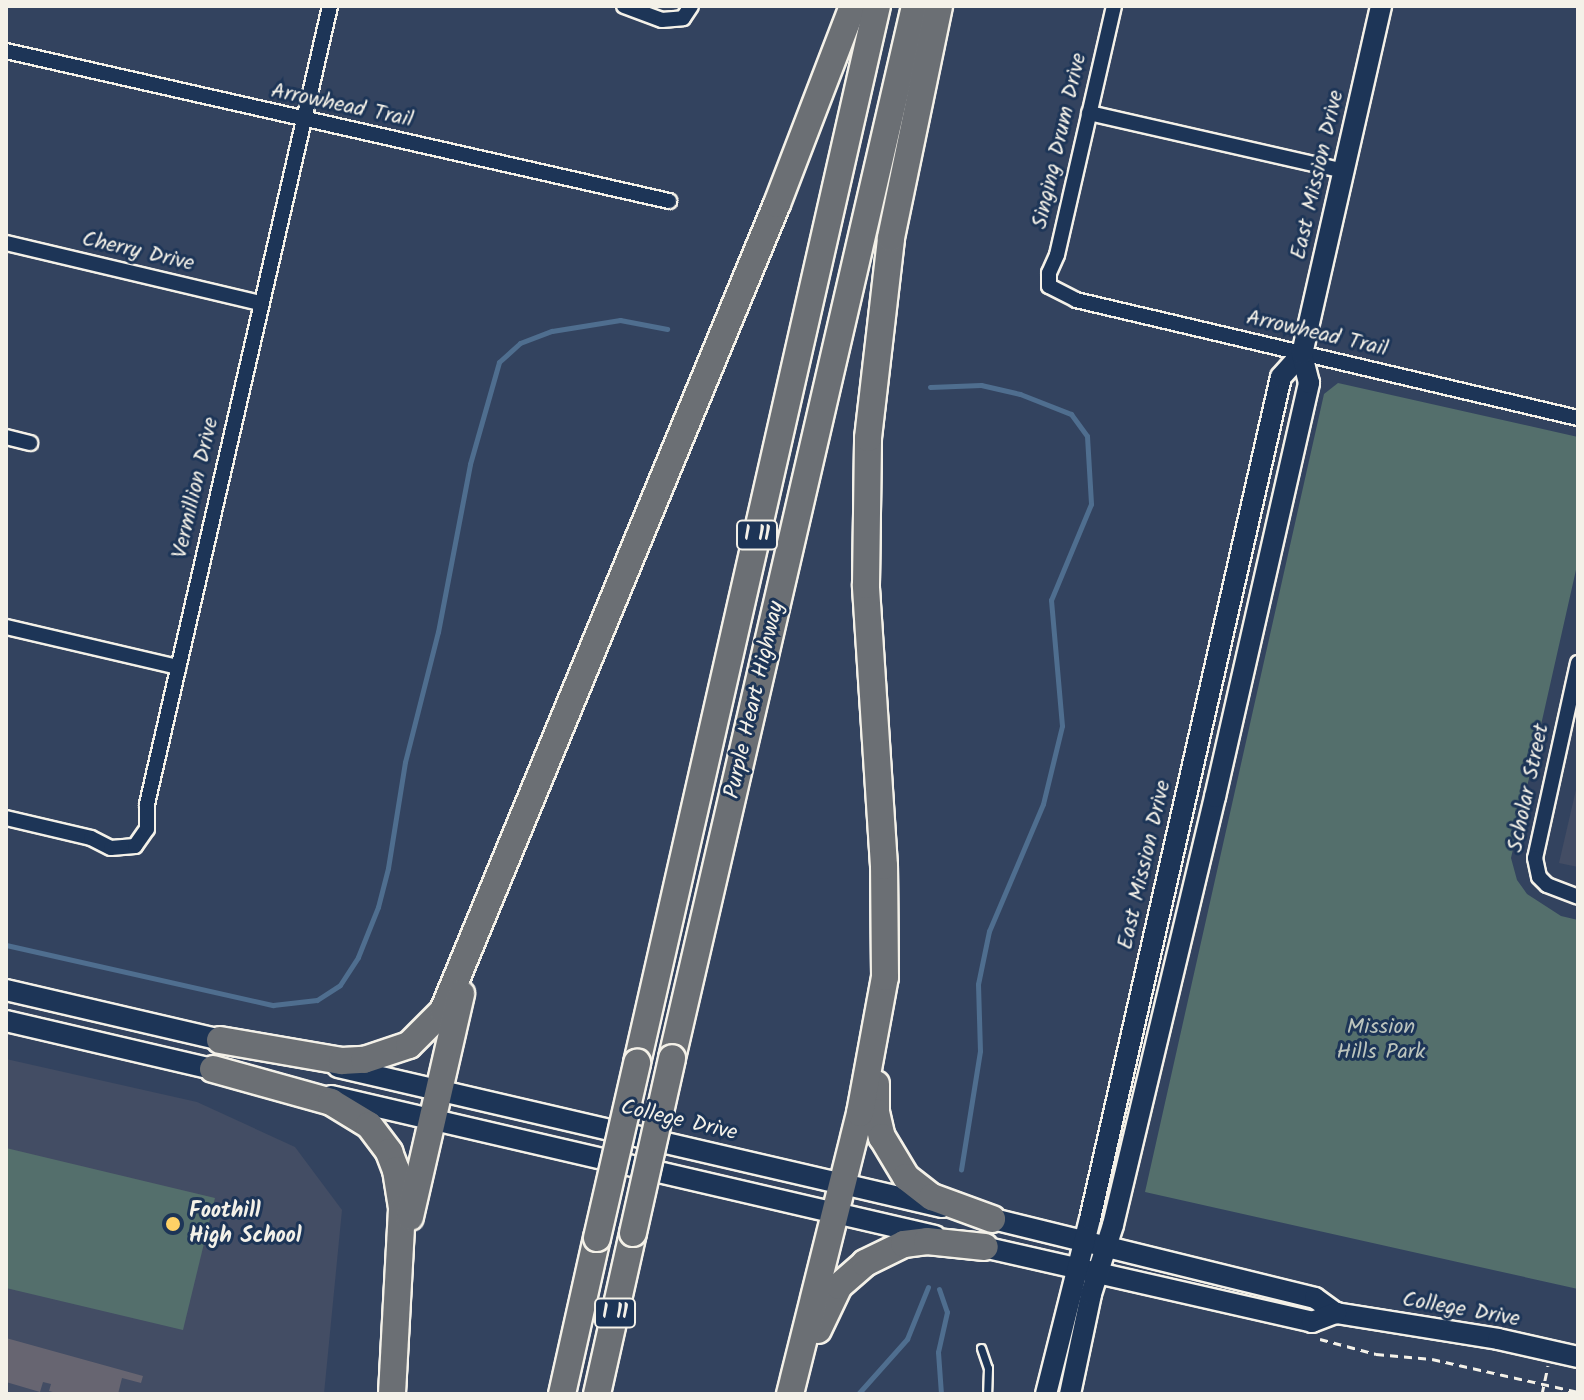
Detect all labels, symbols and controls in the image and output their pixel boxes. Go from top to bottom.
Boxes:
street label: Singing Drum Drive [1027,51,1093,231]
street label: Arrowhead Trail [269,78,415,134]
street label: East Mission Drive [1286,88,1350,262]
street label: Cherry Drive [79,226,197,278]
street label: Arrowhead Trail [1244,305,1390,363]
street label: Vermillion Drive [167,415,225,561]
road number: I 11 [735,519,779,551]
street label: Purple Heart Highway [719,599,791,801]
street label: Scholar Street [1502,721,1556,855]
street label: East Mission Drive [1113,778,1177,952]
park label: Mission Hills Park [1337,1014,1425,1066]
street label: College Drive [618,1095,740,1147]
place label: Foothill High School [189,1198,302,1250]
marker: Foothill High School [164,1215,182,1233]
street label: College Drive [1400,1287,1522,1333]
road number: I 11 [593,1297,637,1329]

